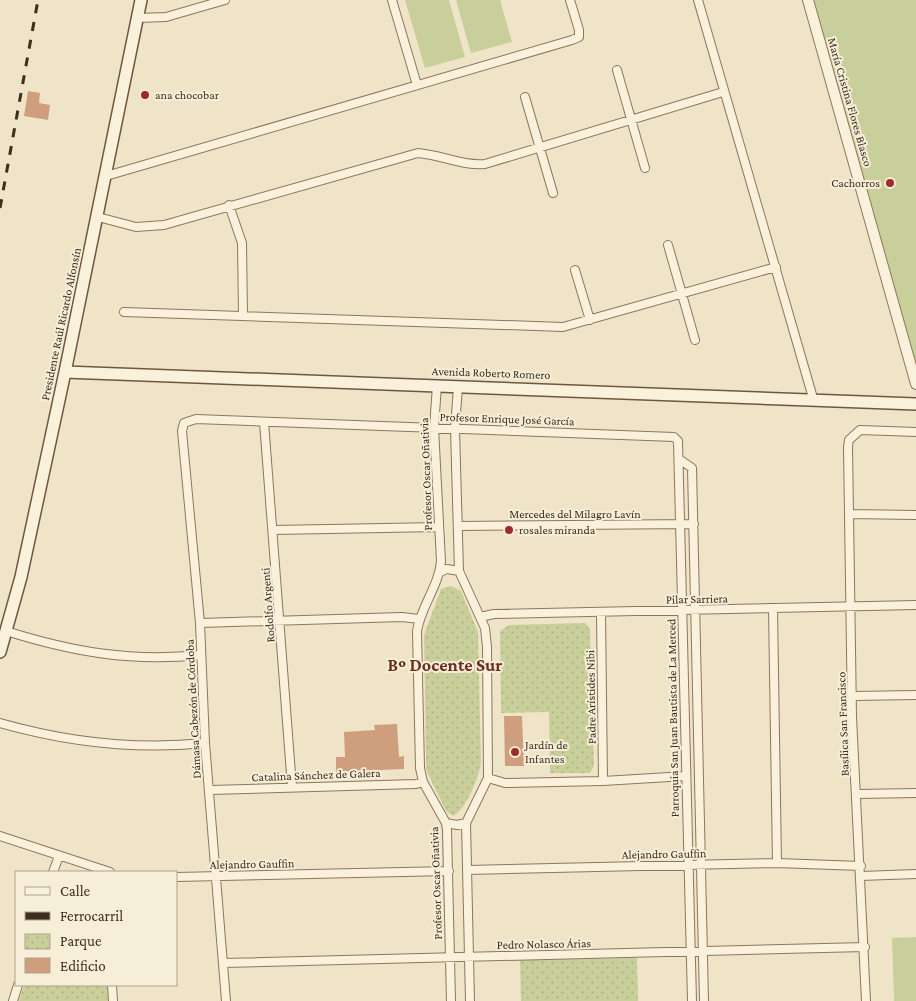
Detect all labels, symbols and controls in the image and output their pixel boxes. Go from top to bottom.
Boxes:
street label: María Cristina Flores Blasco [825,36,875,168]
place label: ana chocobar [155,88,220,102]
marker: ana chocobar [139,89,151,101]
place label: Cachorros [831,176,880,190]
marker: Cachorros [884,177,896,189]
street label: Presidente Raúl Ricardo Alfonsín [38,246,84,402]
street label: Avenida Roberto Romero [432,364,551,382]
street label: Profesor Enrique José García [439,410,575,428]
street label: Profesor Oscar Oñativia [417,417,435,531]
street label: Mercedes del Milagro Lavín [509,507,641,521]
place label: rosales miranda [519,523,596,537]
marker: rosales miranda [503,524,515,536]
street label: Rodolfo Argenti [258,567,278,643]
street label: Pilar Sarriera [666,591,729,607]
street label: Parroquia San Juan Bautista de La Merced [664,618,682,817]
street label: Dámasa Cabezón de Córdoba [182,638,204,779]
street label: Padre Arístides Nibi [583,650,599,744]
district label: Bº Docente Sur [388,655,502,675]
street label: Basílica San Francisco [834,671,852,776]
place label: Jardín de Infantes [524,738,568,766]
marker: Jardín de Infantes [509,746,521,758]
street label: Catalina Sánchez de Galera [251,766,381,784]
street label: Profesor Oscar Oñativia [427,826,445,940]
street label: Alejandro Gauffin [622,846,707,862]
street label: Alejandro Gauffin [210,856,295,872]
legend [15,871,178,986]
text: Calle [60,883,91,899]
text: Ferrocarril [60,908,123,924]
text: Parque [60,933,102,950]
street label: Pedro Nolasco Árias [497,936,592,952]
text: Edificio [60,958,106,974]

